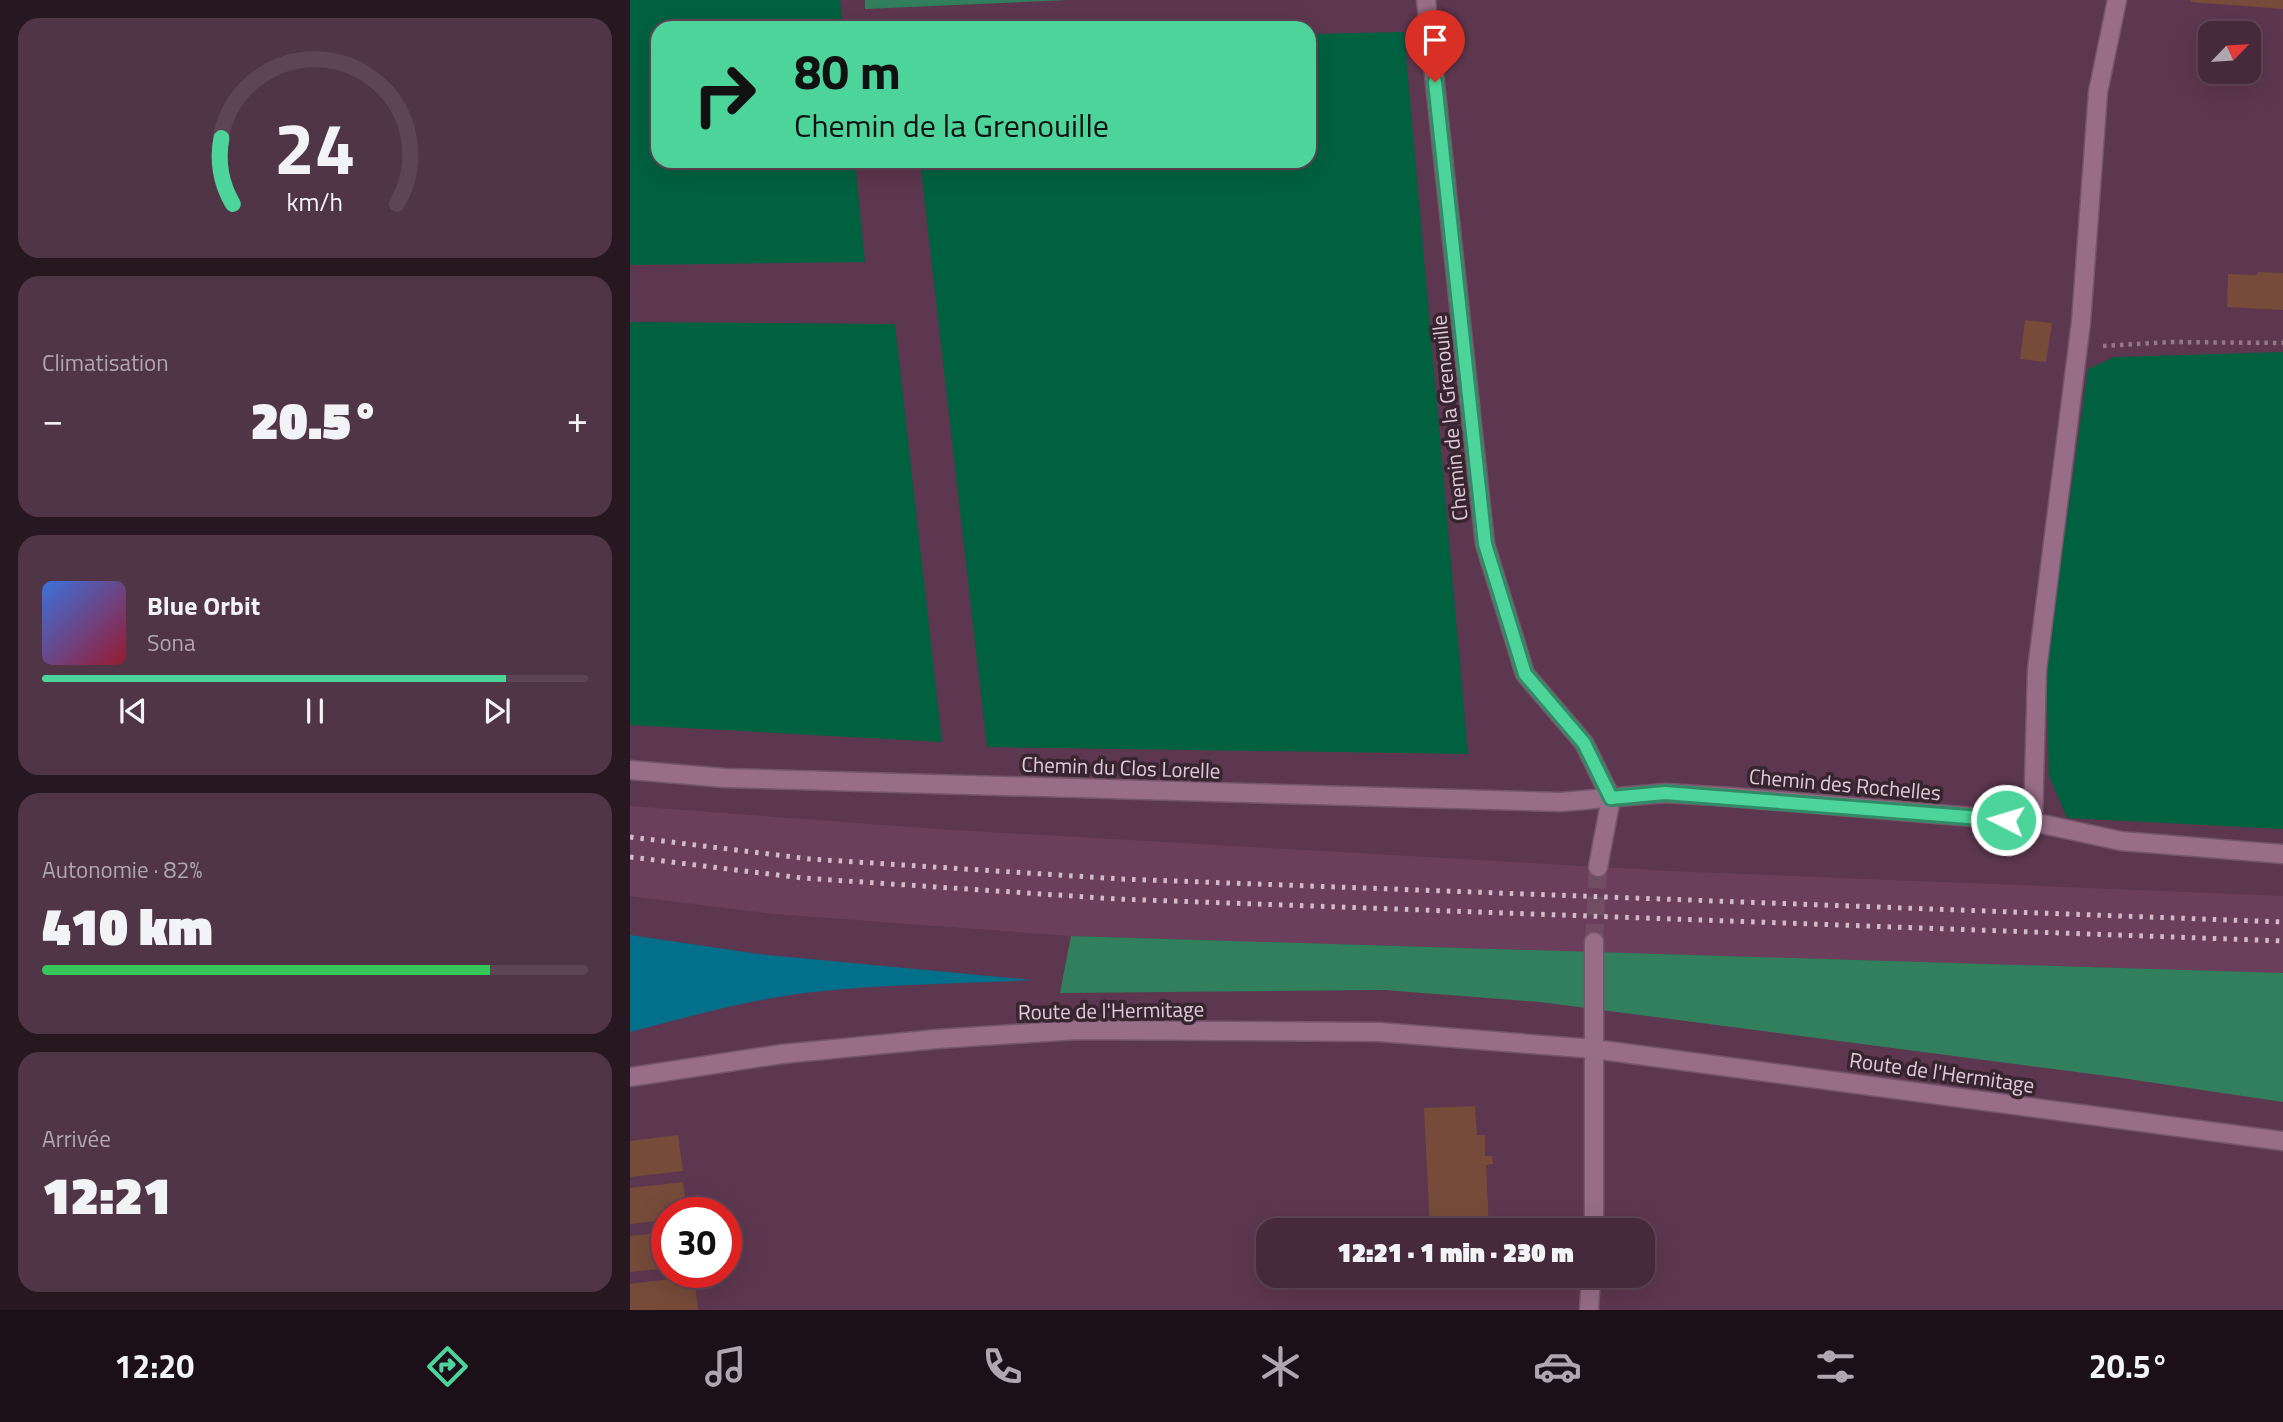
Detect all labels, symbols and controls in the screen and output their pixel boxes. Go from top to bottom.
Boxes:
pin [1405,10,1465,82]
icon: arrive [1416,21,1454,59]
north arrow [2198,21,2261,84]
map controls [2198,21,2261,84]
text: 80 m [794,33,901,108]
icon: right [679,49,770,140]
text: 24 [274,93,356,203]
text: Chemin de la Grenouille [794,101,1109,149]
text: km/h [287,183,343,221]
street label: Chemin de la Grenouille [1422,314,1476,522]
text: Climatisation [42,345,169,380]
text: 20.5° [250,380,380,459]
text: − [42,390,63,448]
text: + [567,390,588,448]
text: Blue Orbit [147,586,260,625]
text: Sona [147,625,195,660]
icon: previous [114,692,152,730]
icon: pause [296,692,334,730]
icon: next [478,692,516,730]
street label: Chemin du Clos Lorelle [1021,748,1221,786]
street label: Chemin des Rochelles [1748,760,1942,808]
position arrow [1969,783,2043,857]
text: Autonomie · 82% [42,852,202,887]
text: 410 km [42,886,213,965]
street label: Route de l'Hermitage [1017,992,1205,1028]
street label: Route de l'Hermitage [1847,1043,2037,1101]
text: Arrivée [42,1121,111,1156]
text: 12:21 [42,1155,171,1234]
speed limit sign: 30 [651,1197,742,1288]
text: 12:21 · 1 min · 230 m [1337,1233,1574,1272]
text: 12:20 [114,1342,194,1390]
icon: directions [423,1342,472,1391]
icon: music [701,1342,750,1391]
icon: phone [978,1342,1027,1391]
icon: climate [1256,1342,1305,1391]
icon: car [1533,1342,1582,1391]
icon: filters [1811,1342,1860,1391]
text: 20.5° [2089,1342,2169,1390]

